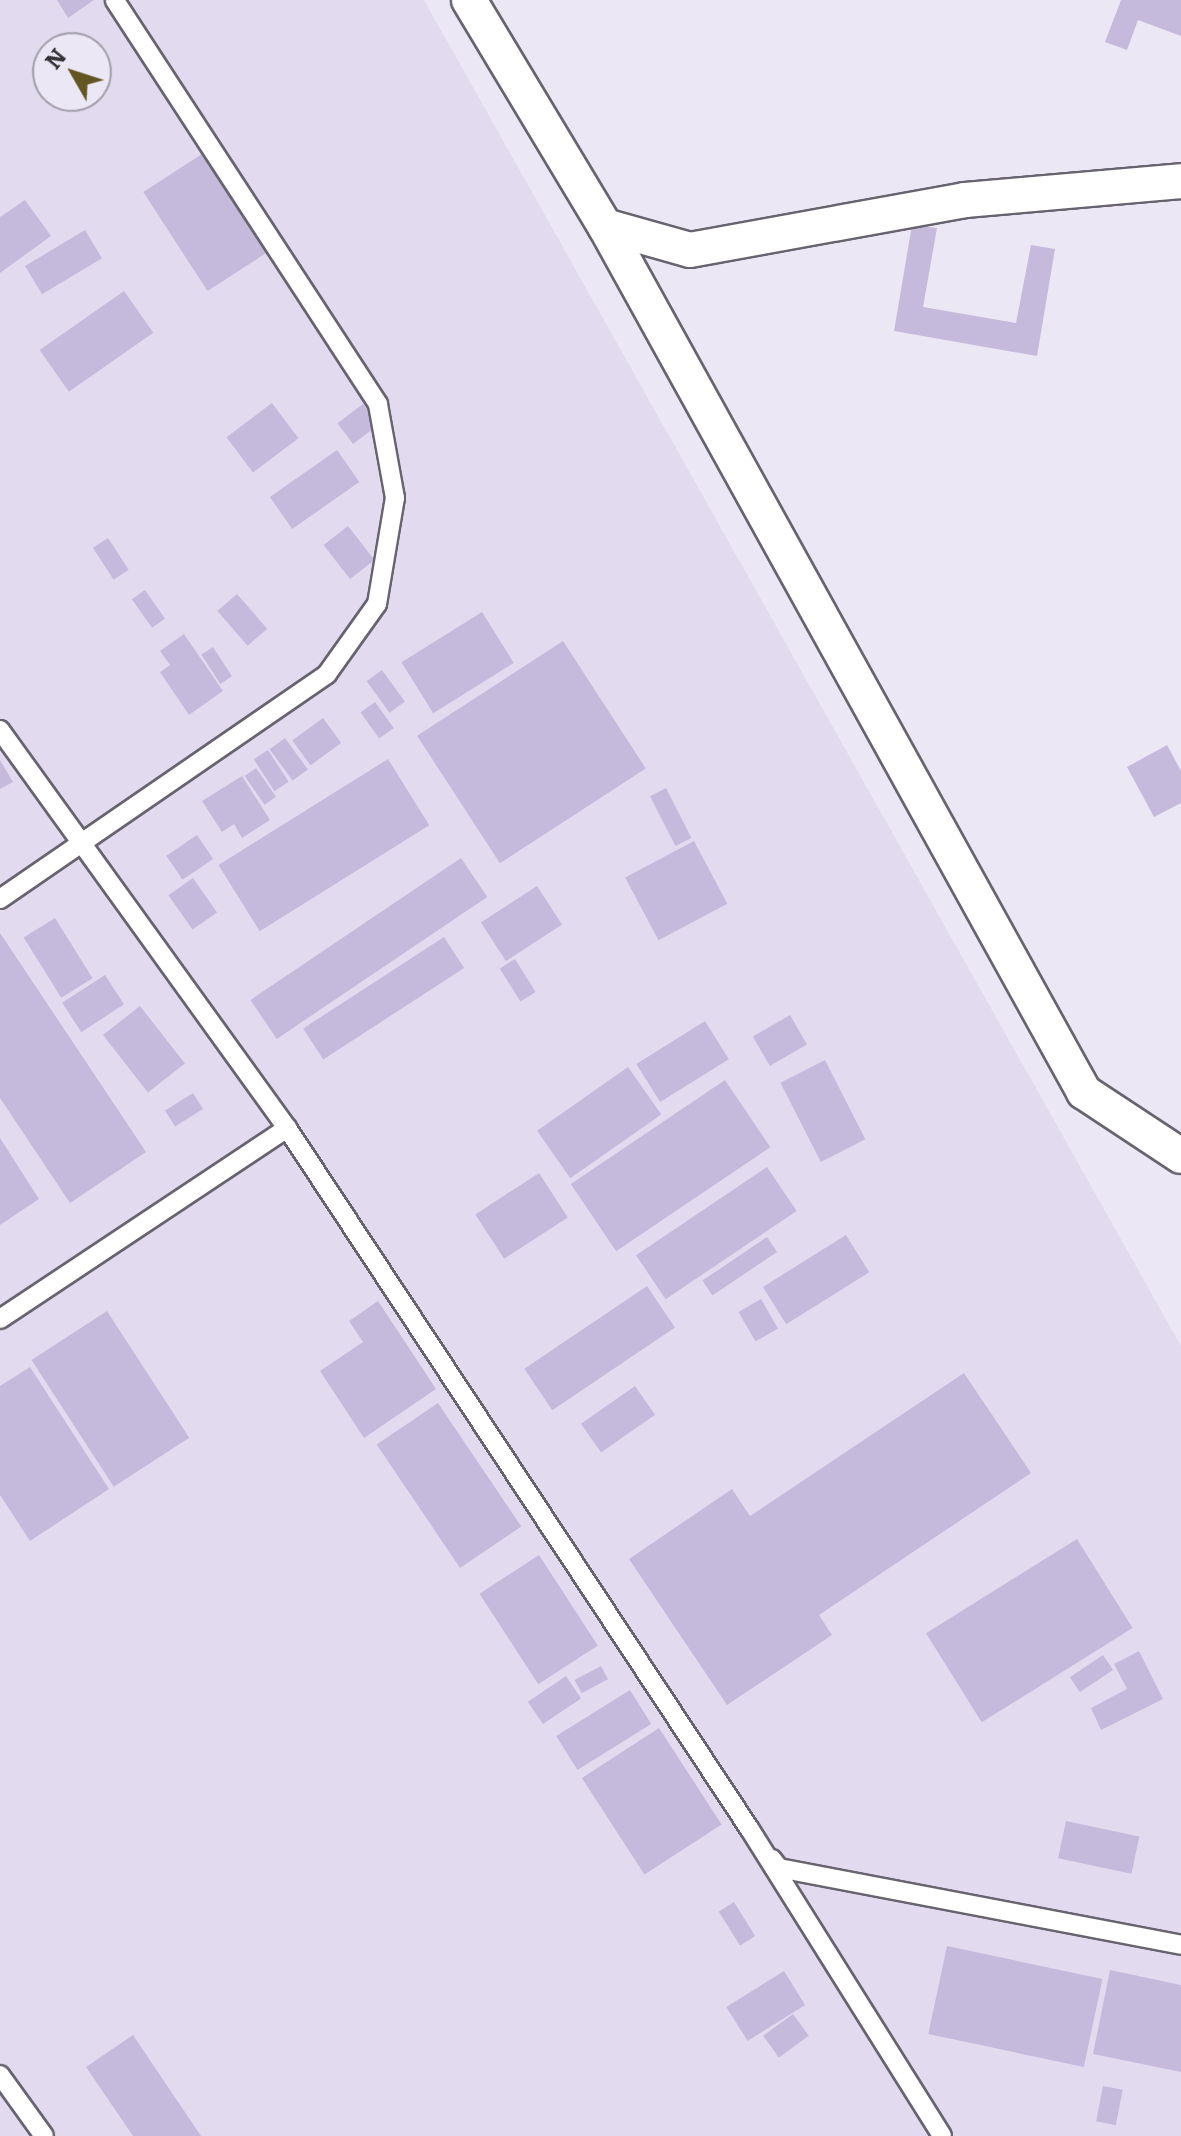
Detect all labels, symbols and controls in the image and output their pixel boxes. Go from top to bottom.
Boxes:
north arrow [32,32,112,112]
text: N [36,40,73,75]

